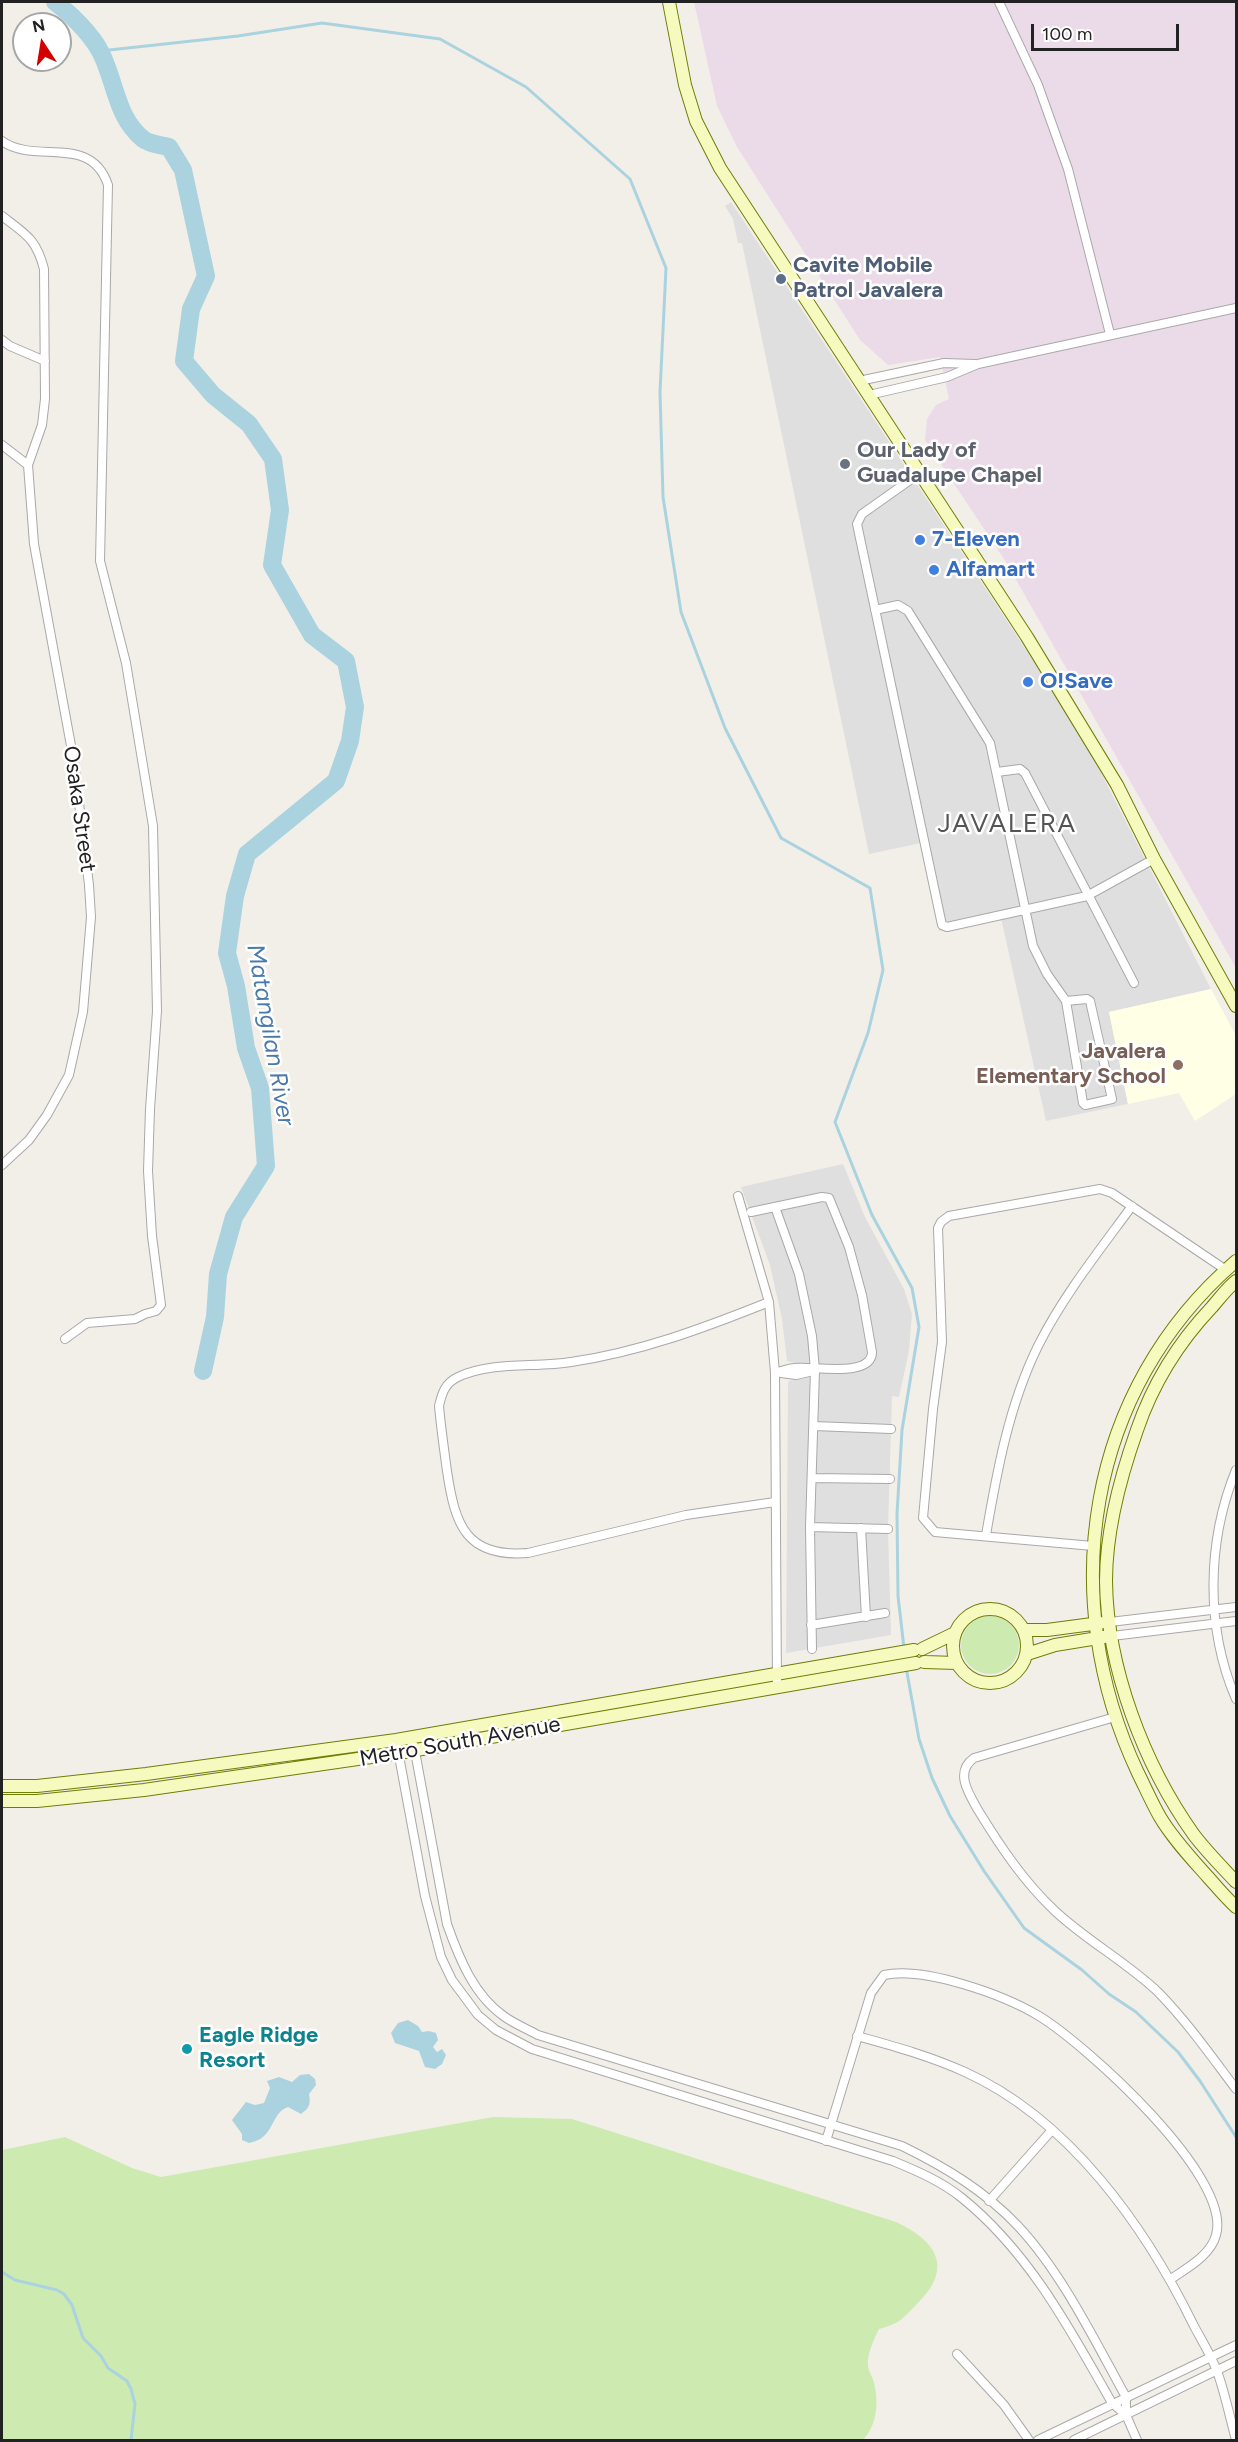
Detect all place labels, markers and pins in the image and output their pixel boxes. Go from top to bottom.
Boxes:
place label: Cavite Mobile Patrol Javalera [793,253,943,304]
marker: Cavite Mobile Patrol Javalera [774,272,788,286]
place label: Our Lady of Guadalupe Chapel [857,438,1042,490]
marker: Our Lady of Guadalupe Chapel [838,457,852,471]
place label: 7-Eleven [932,527,1020,553]
marker: 7-Eleven [913,533,927,547]
place label: Alfamart [946,557,1035,583]
marker: Alfamart [927,563,941,577]
place label: O!Save [1040,669,1113,695]
marker: O!Save [1021,675,1035,689]
place label: Javalera Elementary School [976,1039,1166,1090]
marker: Javalera Elementary School [1171,1058,1185,1072]
place label: Eagle Ridge Resort [199,2023,318,2074]
marker: Eagle Ridge Resort [180,2042,194,2056]

